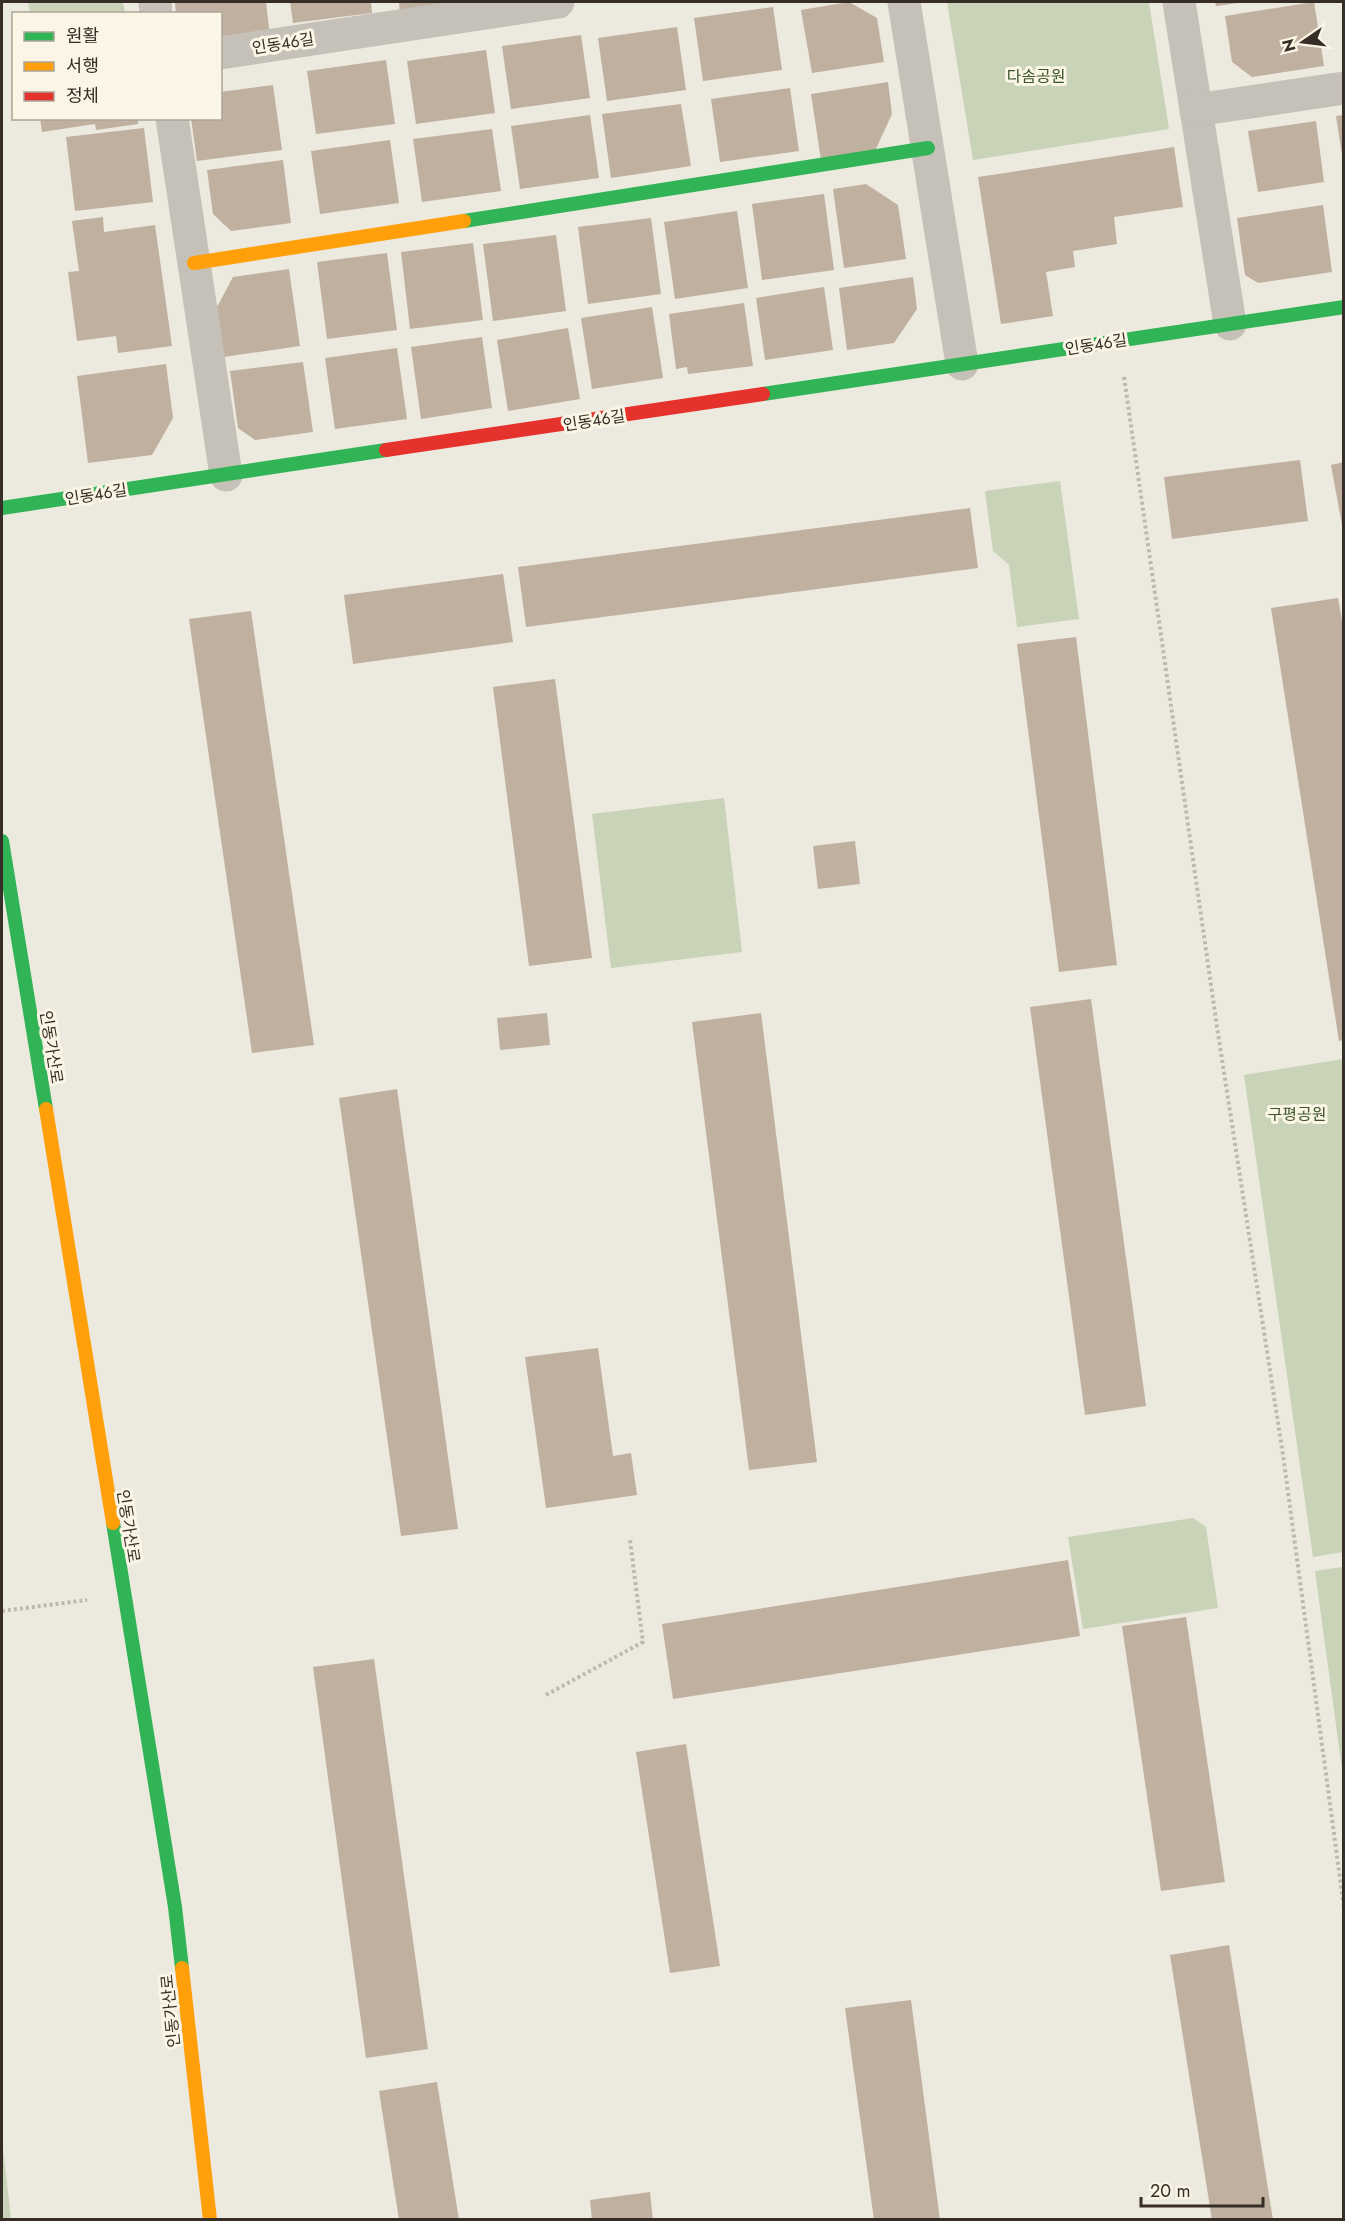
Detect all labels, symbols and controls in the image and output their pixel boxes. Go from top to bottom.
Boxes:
legend [12,12,222,120]
north arrow [1273,12,1333,72]
text: 원활 [66,23,99,49]
street label: 인동46길 [250,27,316,60]
text: N [1276,37,1302,54]
text: 서행 [66,53,99,79]
park label: 다솜공원 [1007,65,1065,88]
text: 정체 [66,83,99,109]
street label: 인동46길 [1063,328,1129,361]
street label: 인동46길 [561,404,627,437]
street label: 인동46길 [63,478,129,511]
street label: 인동가산로 [34,1009,69,1085]
park label: 구평공원 [1268,1103,1326,1126]
street label: 인동가산로 [111,1488,146,1564]
street label: 인동가산로 [155,1973,186,2049]
scale bar [1141,2170,1262,2208]
text: 20 m [1150,2178,1190,2204]

